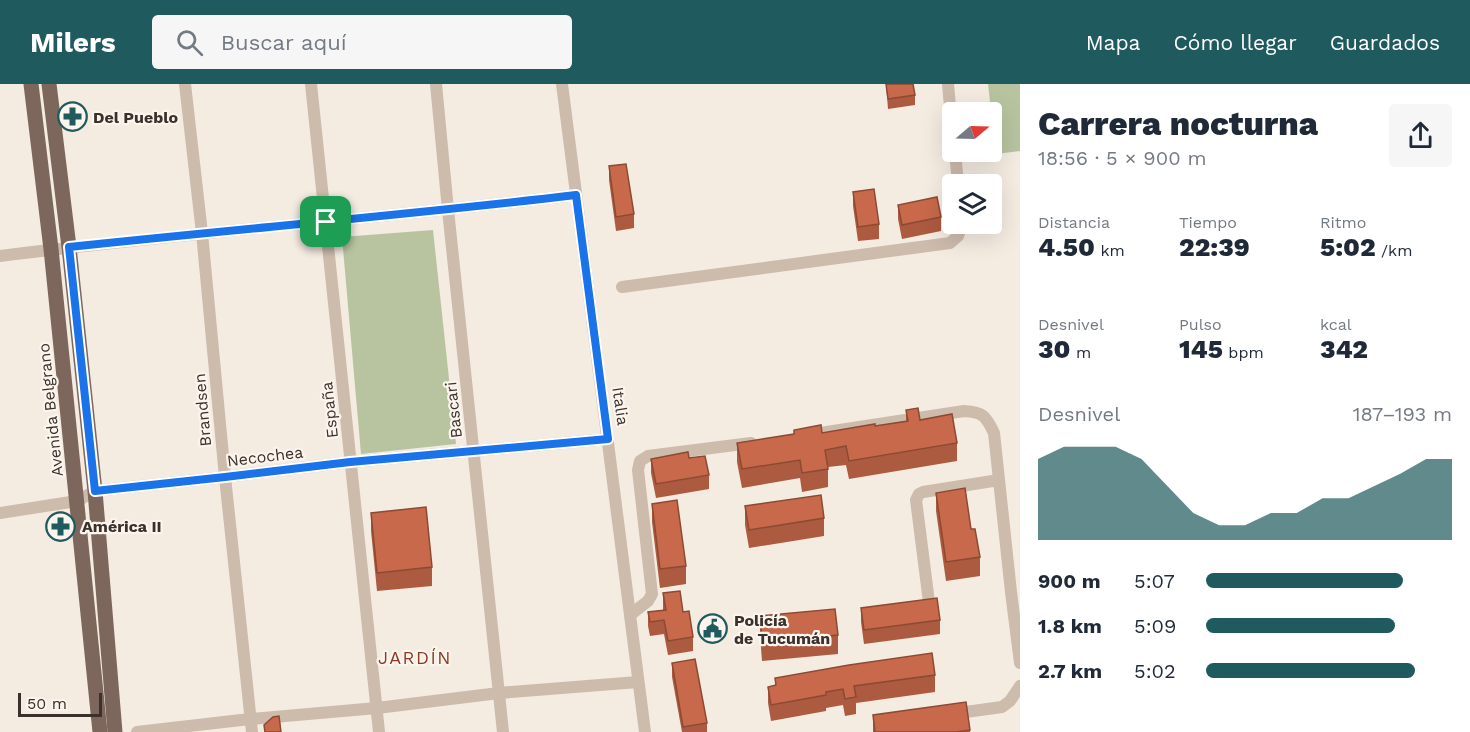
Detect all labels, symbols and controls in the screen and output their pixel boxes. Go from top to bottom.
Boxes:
search box [152,15,572,69]
text: Milers [30,26,116,59]
icon: search [173,26,206,59]
text: Buscar aquí [221,30,347,55]
text: Mapa [1086,30,1140,55]
text: Cómo llegar [1173,30,1297,55]
text: Guardados [1330,30,1440,55]
pharmacy icon: Del Pueblo [56,101,88,133]
north arrow [942,102,1002,162]
map controls [942,102,1002,234]
text: Carrera nocturna [1038,104,1318,143]
button: share [1389,104,1452,167]
place label: Del Pueblo [93,108,178,127]
text: 18:56 · 5 × 900 m [1038,146,1206,170]
button: layers [942,174,1002,234]
pin [300,196,351,247]
icon: arrive [309,205,342,238]
text: Distancia [1038,213,1110,232]
text: Tiempo [1179,213,1237,232]
text: Ritmo [1320,213,1366,232]
text: 4.50 [1038,232,1095,262]
text: 22:39 [1179,232,1250,262]
text: 5:02 [1320,232,1376,262]
text: km [1095,241,1125,260]
text: /km [1376,241,1412,260]
text: Desnivel [1038,315,1104,334]
text: Pulso [1179,315,1222,334]
text: kcal [1320,315,1352,334]
text: 30 [1038,334,1070,364]
text: 145 [1179,334,1223,364]
text: 342 [1320,334,1368,364]
street label: Avenida Belgrano [34,342,67,478]
text: m [1070,343,1091,362]
text: bpm [1223,343,1264,362]
street label: Brandsen [190,373,215,447]
street label: España [317,381,342,439]
street label: Bascari [441,381,466,439]
street label: Italia [608,386,633,427]
text: Desnivel [1038,402,1120,426]
text: 187–193 m [1353,402,1452,426]
street label: Necochea [226,442,304,471]
pharmacy icon: América II [45,510,77,542]
place label: América II [82,517,162,536]
text: 900 m [1038,569,1101,593]
text: 5:07 [1134,569,1175,593]
place label: Policía de Tucumán [734,611,830,648]
public building icon: Policía de Tucumán [697,613,729,645]
text: 1.8 km [1038,614,1102,638]
text: 5:09 [1134,614,1176,638]
district label: JARDÍN [378,647,452,668]
text: 2.7 km [1038,659,1102,683]
text: 5:02 [1134,659,1176,683]
scale bar [18,690,102,718]
text: 50 m [27,694,67,713]

